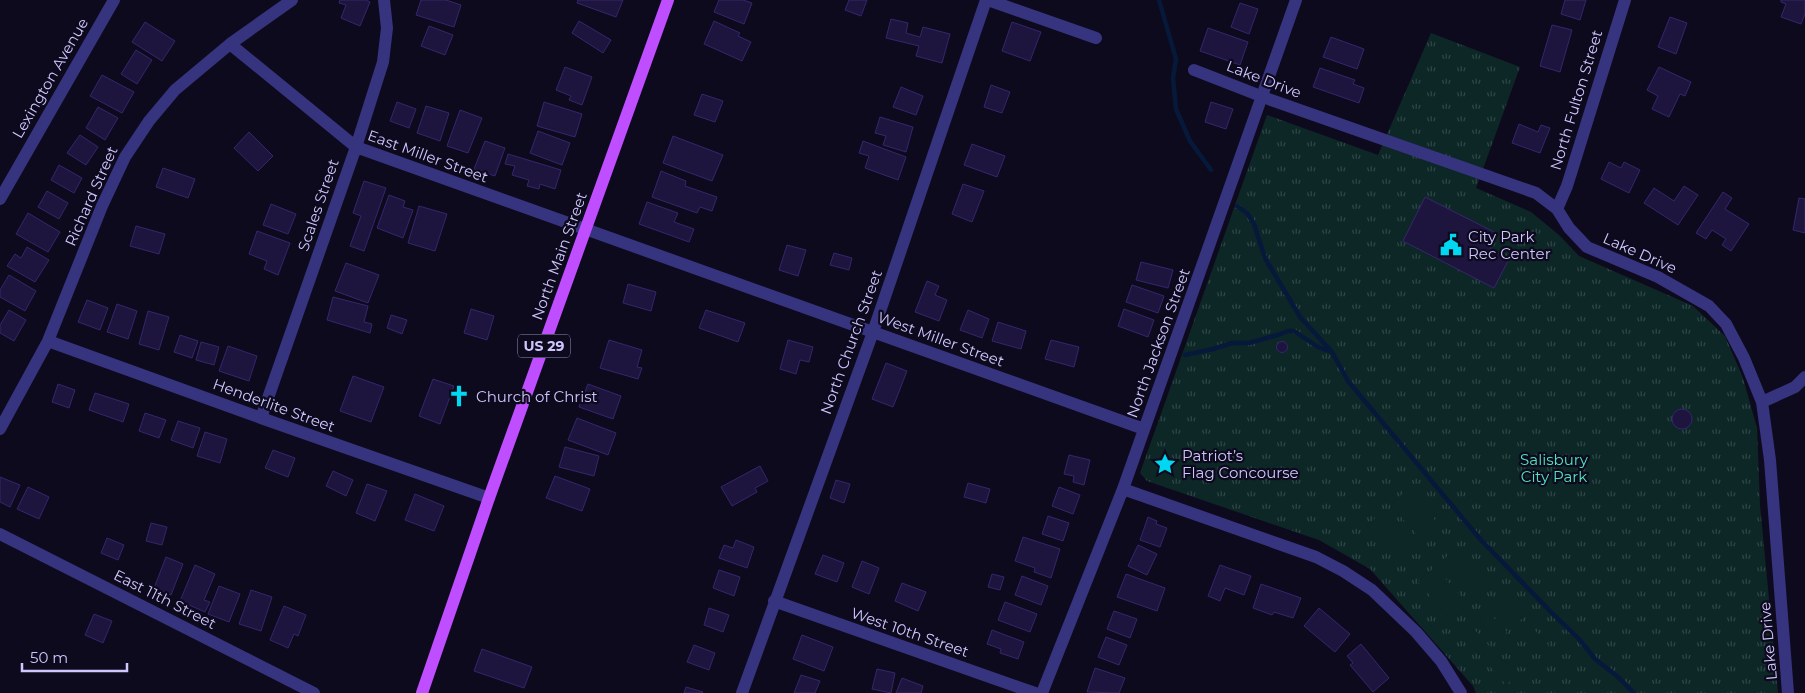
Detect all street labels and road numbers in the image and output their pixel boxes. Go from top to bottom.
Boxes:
street label: Lexington Avenue [8,14,92,142]
street label: North Fulton Street [1546,27,1606,173]
street label: Lake Drive [1224,56,1304,102]
street label: East Miller Street [365,125,491,187]
street label: Richard Street [60,143,122,249]
street label: Scales Street [293,156,343,254]
street label: North Main Street [527,189,591,323]
street label: Lake Drive [1600,228,1680,278]
street label: North Jackson Street [1122,266,1194,420]
street label: North Church Street [816,267,886,417]
street label: West Miller Street [875,307,1007,371]
road number: US 29 [518,334,570,358]
street label: Henderlite Street [210,374,338,436]
street label: East 11th Street [111,565,219,633]
street label: Lake Drive [1755,601,1781,681]
street label: West 10th Street [849,603,971,661]

